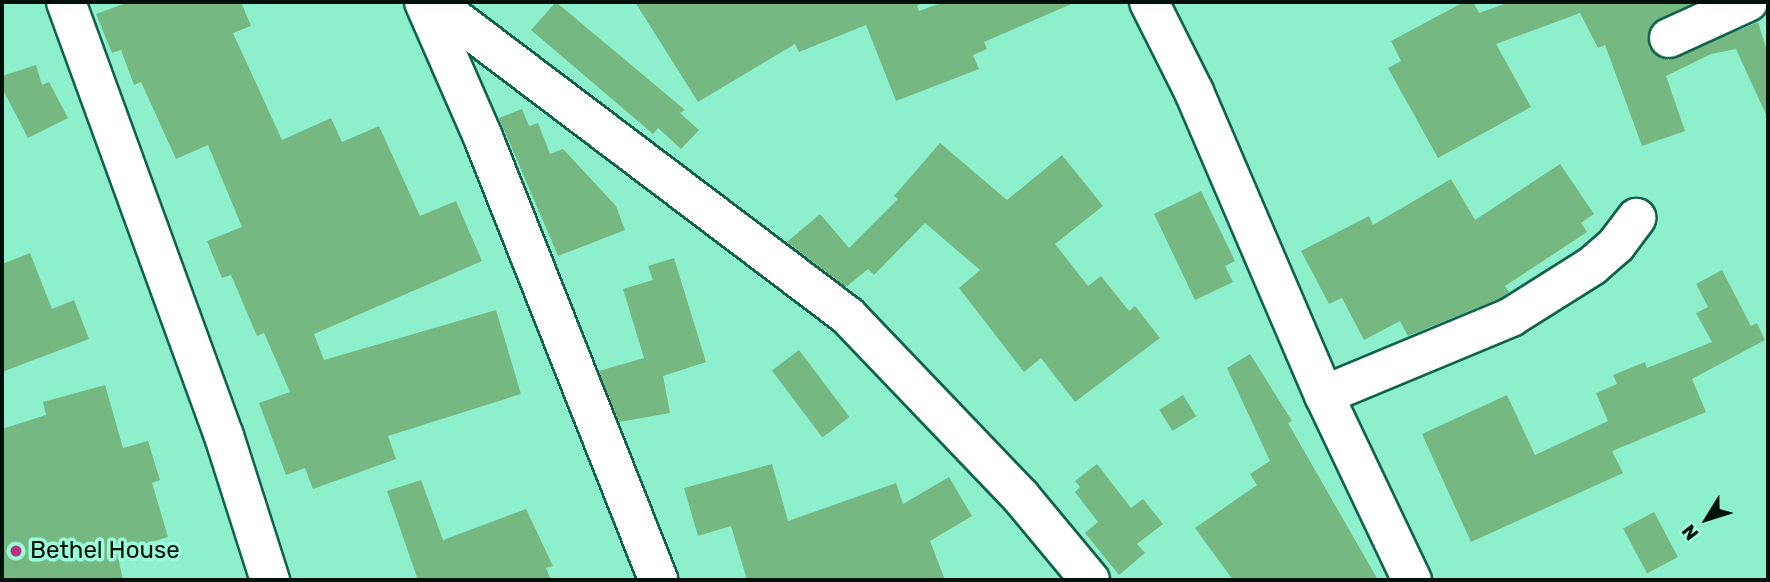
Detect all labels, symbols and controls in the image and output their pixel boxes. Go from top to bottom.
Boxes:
north arrow [1672,484,1742,554]
text: N [1677,520,1703,545]
place label: Bethel House [30,537,180,565]
marker: Bethel House [8,543,24,559]

